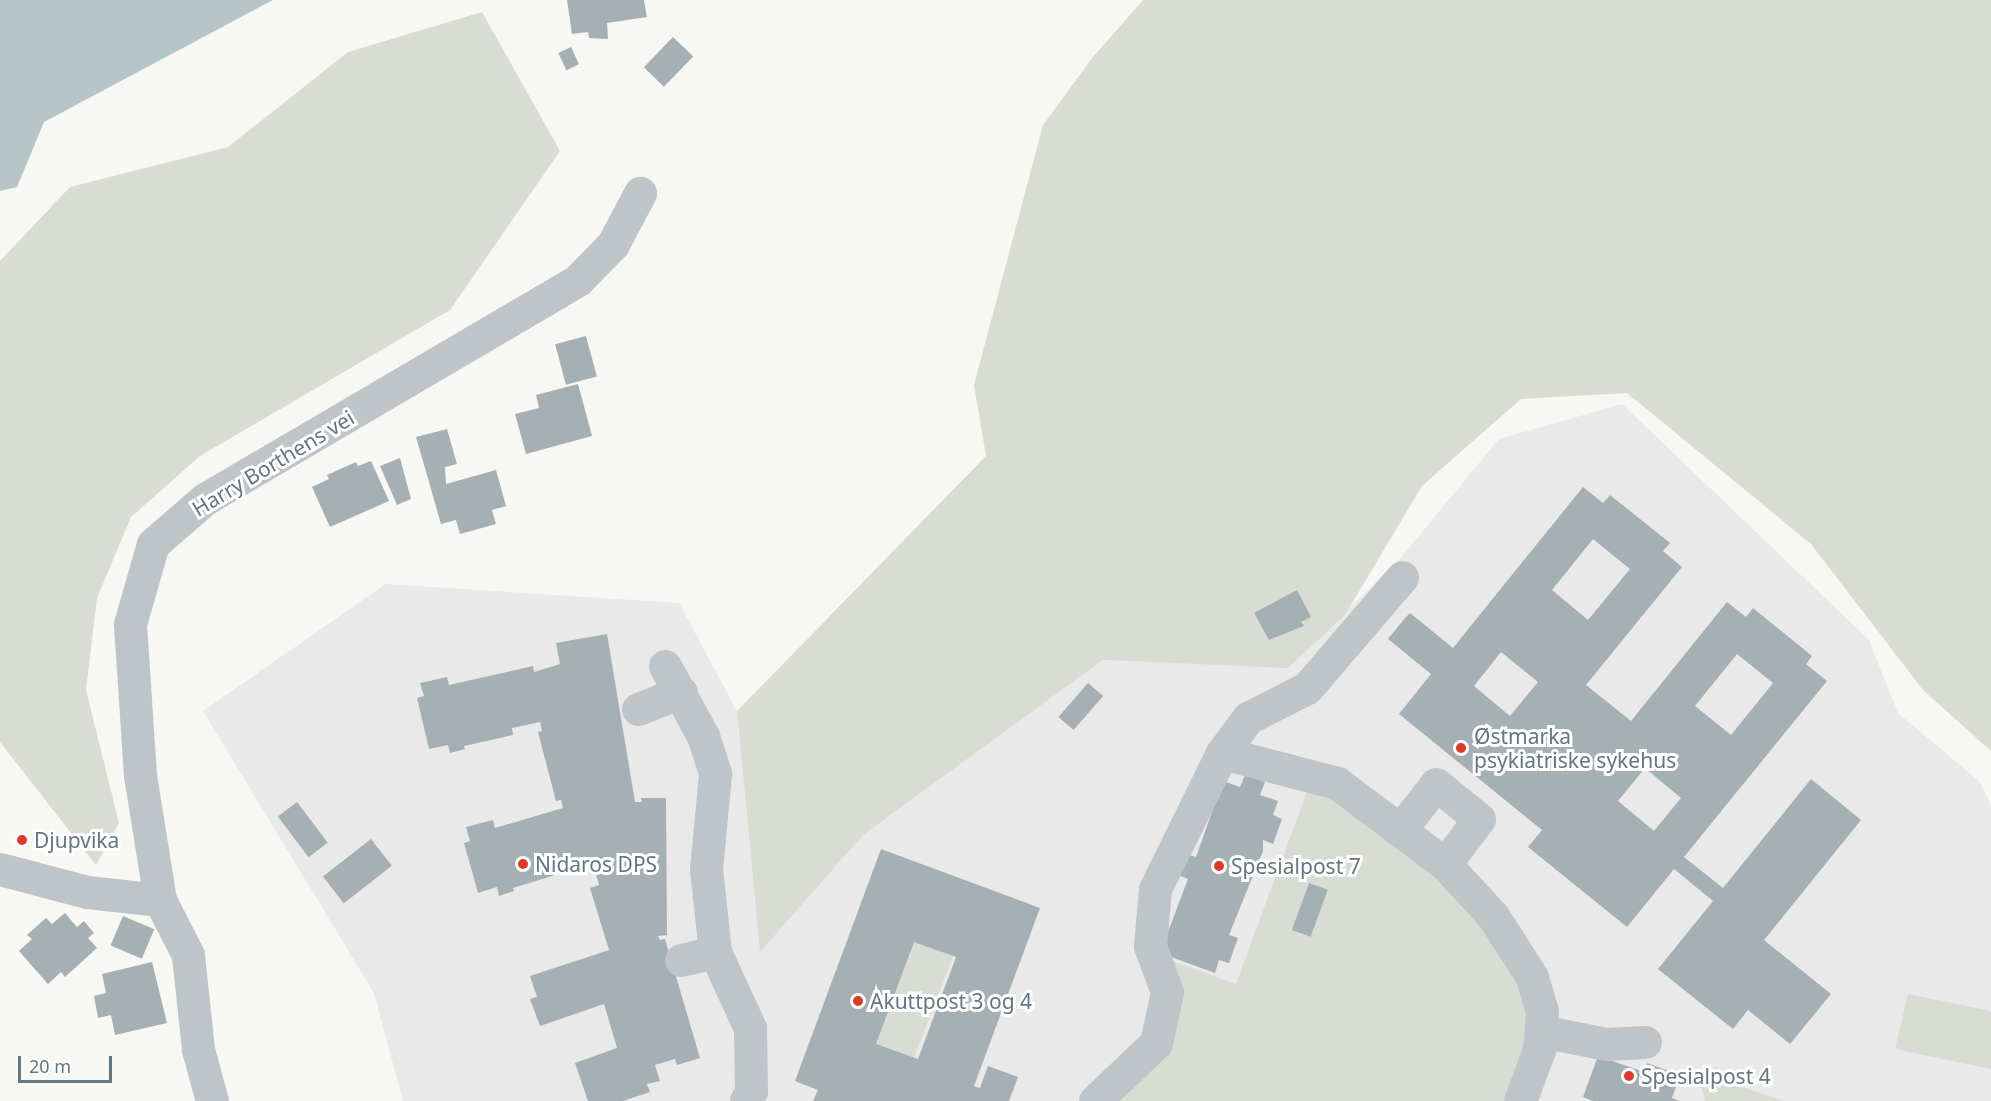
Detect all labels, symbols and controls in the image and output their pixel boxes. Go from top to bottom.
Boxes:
street label: Harry Borthens vei [187,405,359,521]
place label: Østmarka psykiatriske sykehus [1474,723,1676,773]
marker: Østmarka psykiatriske sykehus [1452,739,1470,757]
place label: Djupvika [34,827,119,853]
marker: Djupvika [15,833,29,847]
place label: Nidaros DPS [535,851,657,877]
place label: Spesialpost 7 [1231,853,1361,879]
marker: Nidaros DPS [516,857,530,871]
marker: Spesialpost 7 [1212,859,1226,873]
place label: Akuttpost 3 og 4 [870,988,1032,1014]
marker: Akuttpost 3 og 4 [851,994,865,1008]
scale bar [21,1044,116,1082]
text: 20 m [29,1054,71,1078]
place label: Spesialpost 4 [1641,1063,1771,1089]
marker: Spesialpost 4 [1622,1069,1636,1083]

